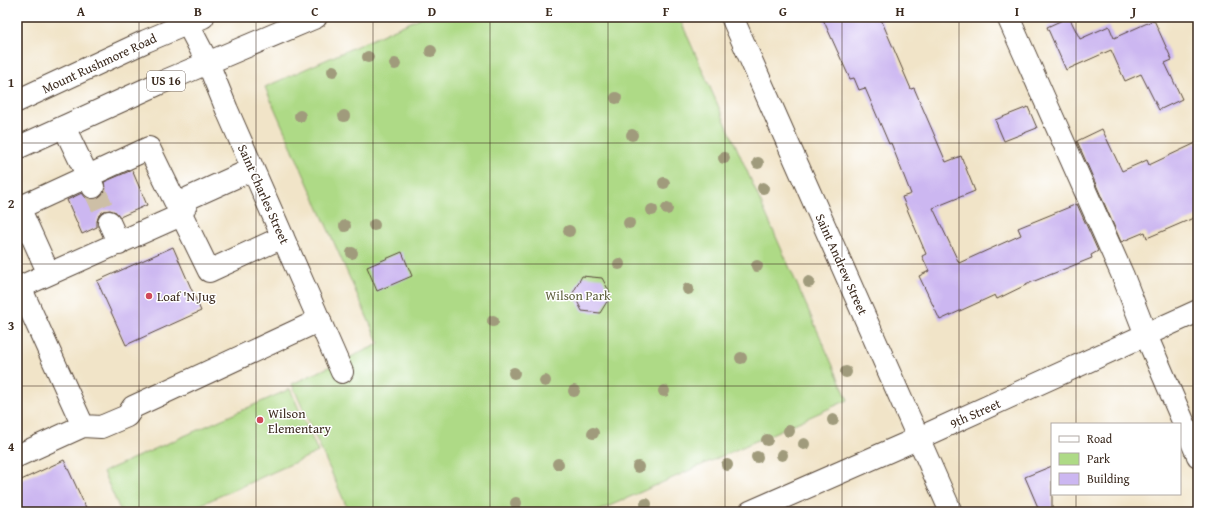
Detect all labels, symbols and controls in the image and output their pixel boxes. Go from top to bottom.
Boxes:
text: A [77,2,86,21]
text: B [194,2,202,21]
text: C [311,2,319,21]
text: D [428,2,436,21]
text: E [546,2,553,21]
text: F [663,2,670,21]
text: G [779,2,787,21]
text: H [895,2,905,21]
text: I [1015,2,1019,21]
text: J [1130,2,1137,21]
street label: Mount Rushmore Road [39,28,160,98]
road number: US 16 [147,71,185,91]
text: 1 [8,73,14,92]
street label: Saint Charles Street [233,141,294,248]
text: 2 [8,194,15,213]
street label: Saint Andrew Street [811,210,873,318]
park label: Wilson Park [545,286,611,305]
place label: Loaf 'N Jug [157,287,216,306]
marker: Loaf 'N Jug [144,291,154,301]
text: 3 [8,316,14,335]
street label: 9th Street [947,394,1004,433]
place label: Wilson Elementary [268,404,331,438]
marker: Wilson Elementary [255,415,265,425]
legend [1051,423,1181,495]
text: Road [1087,430,1113,447]
text: 4 [8,437,15,456]
text: Park [1087,450,1111,467]
text: Building [1087,470,1130,487]

